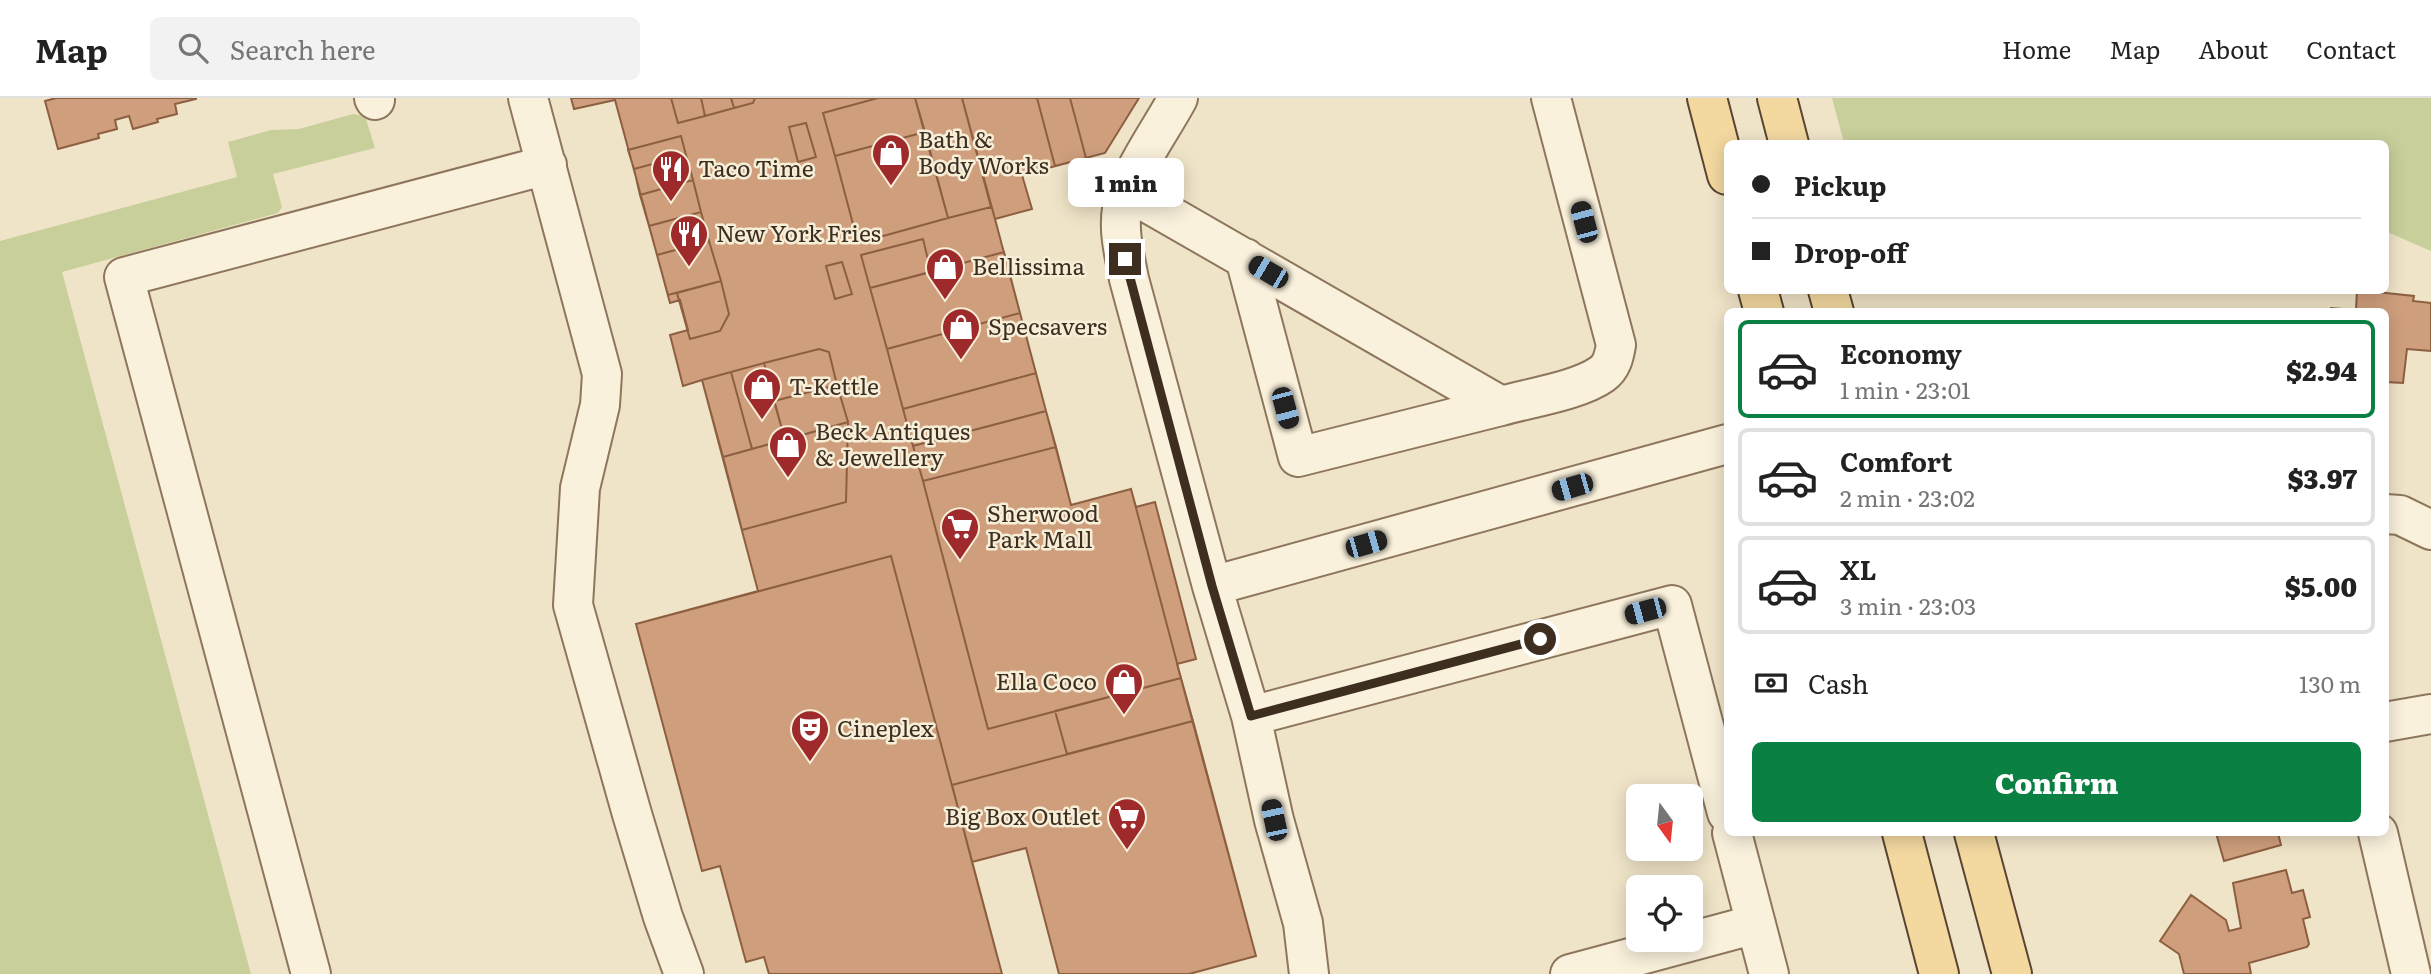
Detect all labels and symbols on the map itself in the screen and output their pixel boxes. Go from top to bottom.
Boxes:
place label: Bath & Body Works [918,121,1049,181]
shop icon: Bath & Body Works [870,132,912,187]
restaurant icon: Taco Time [650,148,692,203]
place label: Taco Time [698,150,814,184]
callout: 1 min [1067,158,1183,206]
car [1569,199,1600,245]
restaurant icon: New York Fries [668,213,710,268]
place label: New York Fries [716,215,881,249]
route end [1109,243,1141,275]
shop icon: Bellissima [924,246,966,301]
place label: Bellissima [972,248,1086,282]
car [1245,252,1292,292]
shop icon: Specsavers [940,306,982,361]
place label: Specsavers [988,308,1107,342]
shop icon: T-Kettle [741,366,783,421]
place label: T-Kettle [789,368,879,402]
car [1270,385,1301,431]
place label: Beck Antiques & Jewellery [815,413,970,473]
shop icon: Beck Antiques & Jewellery [767,424,809,479]
car [1549,471,1596,503]
place label: Sherwood Park Mall [987,495,1099,555]
supermarket icon: Sherwood Park Mall [939,506,981,561]
car [1343,528,1390,560]
car [1622,595,1669,627]
route start [1524,623,1556,655]
shop icon: Ella Coco [1103,661,1145,716]
place label: Ella Coco [996,663,1097,697]
theatre icon: Cineplex [789,708,831,763]
place label: Cineplex [837,710,934,744]
north arrow [1626,784,1703,861]
supermarket icon: Big Box Outlet [1106,796,1148,851]
car [1260,797,1289,843]
place label: Big Box Outlet [945,798,1101,832]

